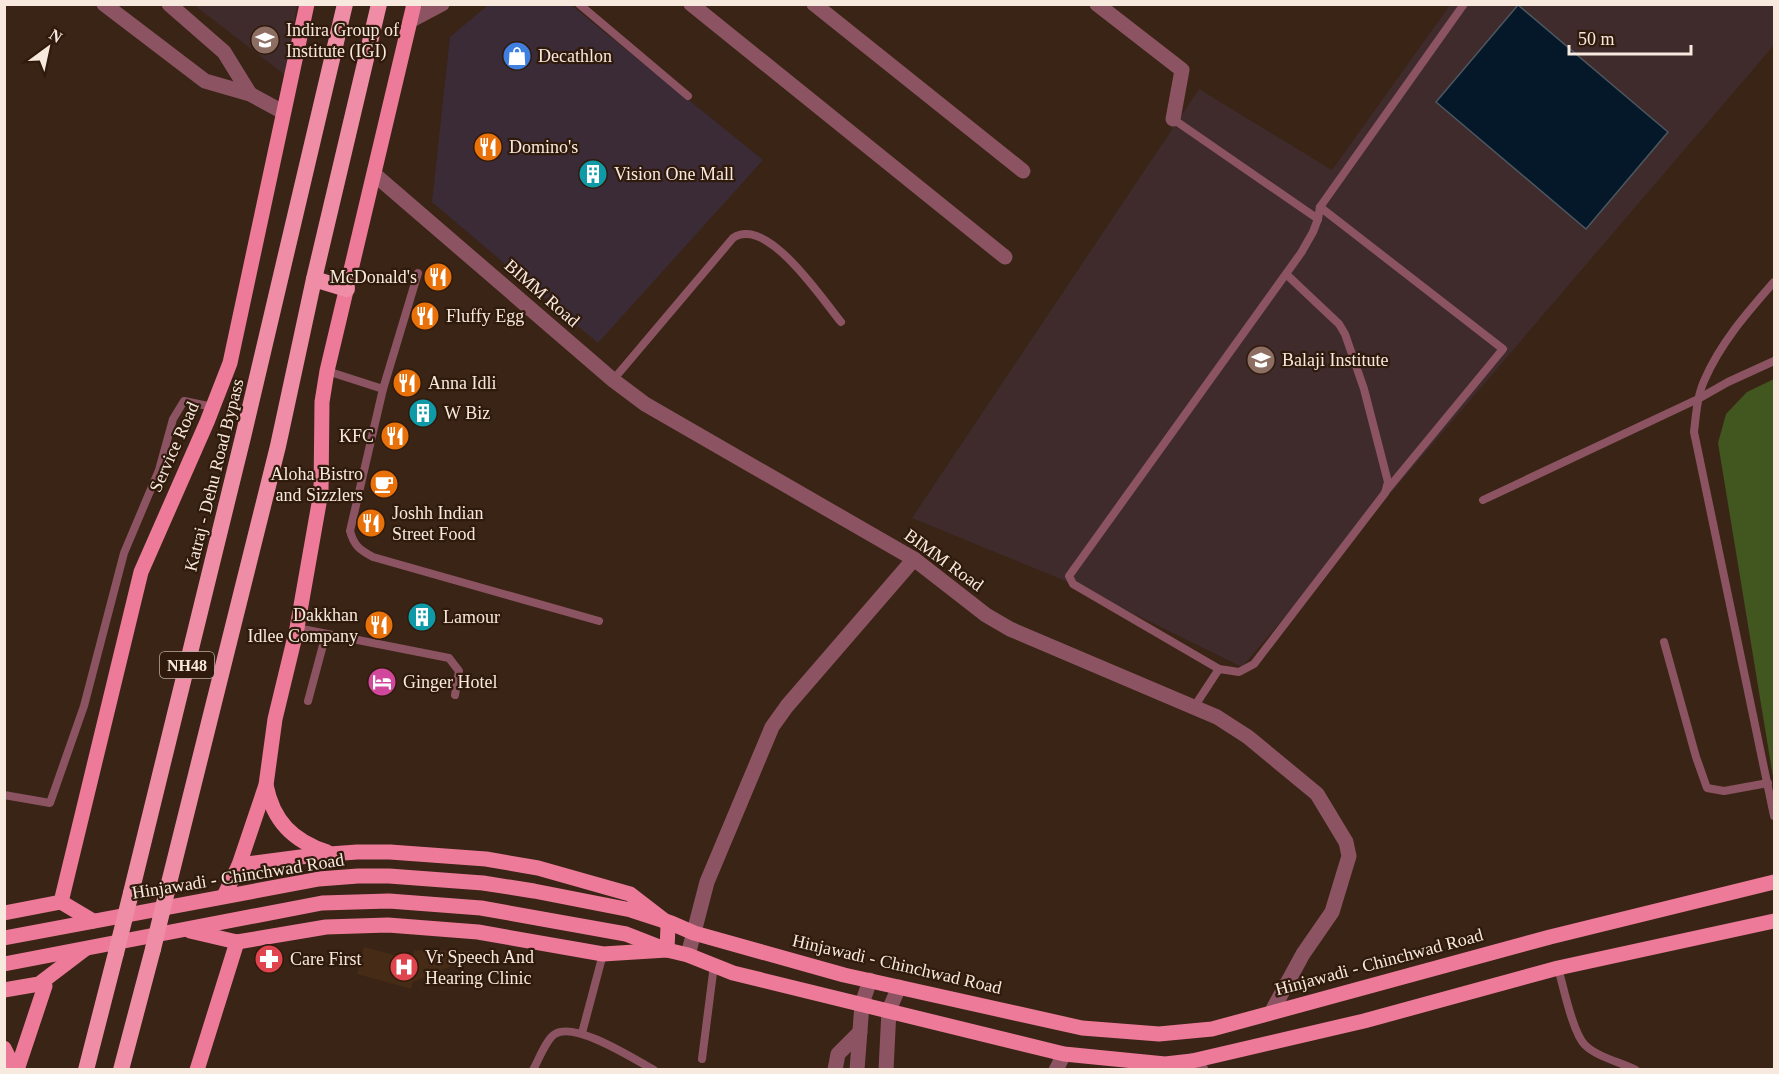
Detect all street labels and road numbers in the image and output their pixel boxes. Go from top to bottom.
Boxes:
street label: BIMM Road [501,255,583,331]
street label: Katraj - Dehu Road Bypass [180,377,248,573]
street label: Service Road [145,399,203,495]
street label: BIMM Road [901,525,987,595]
road number: NH48 [160,652,214,678]
street label: Hinjawadi - Chinchwad Road [131,849,345,903]
street label: Hinjawadi - Chinchwad Road [1273,925,1485,999]
street label: Hinjawadi - Chinchwad Road [790,930,1004,998]

